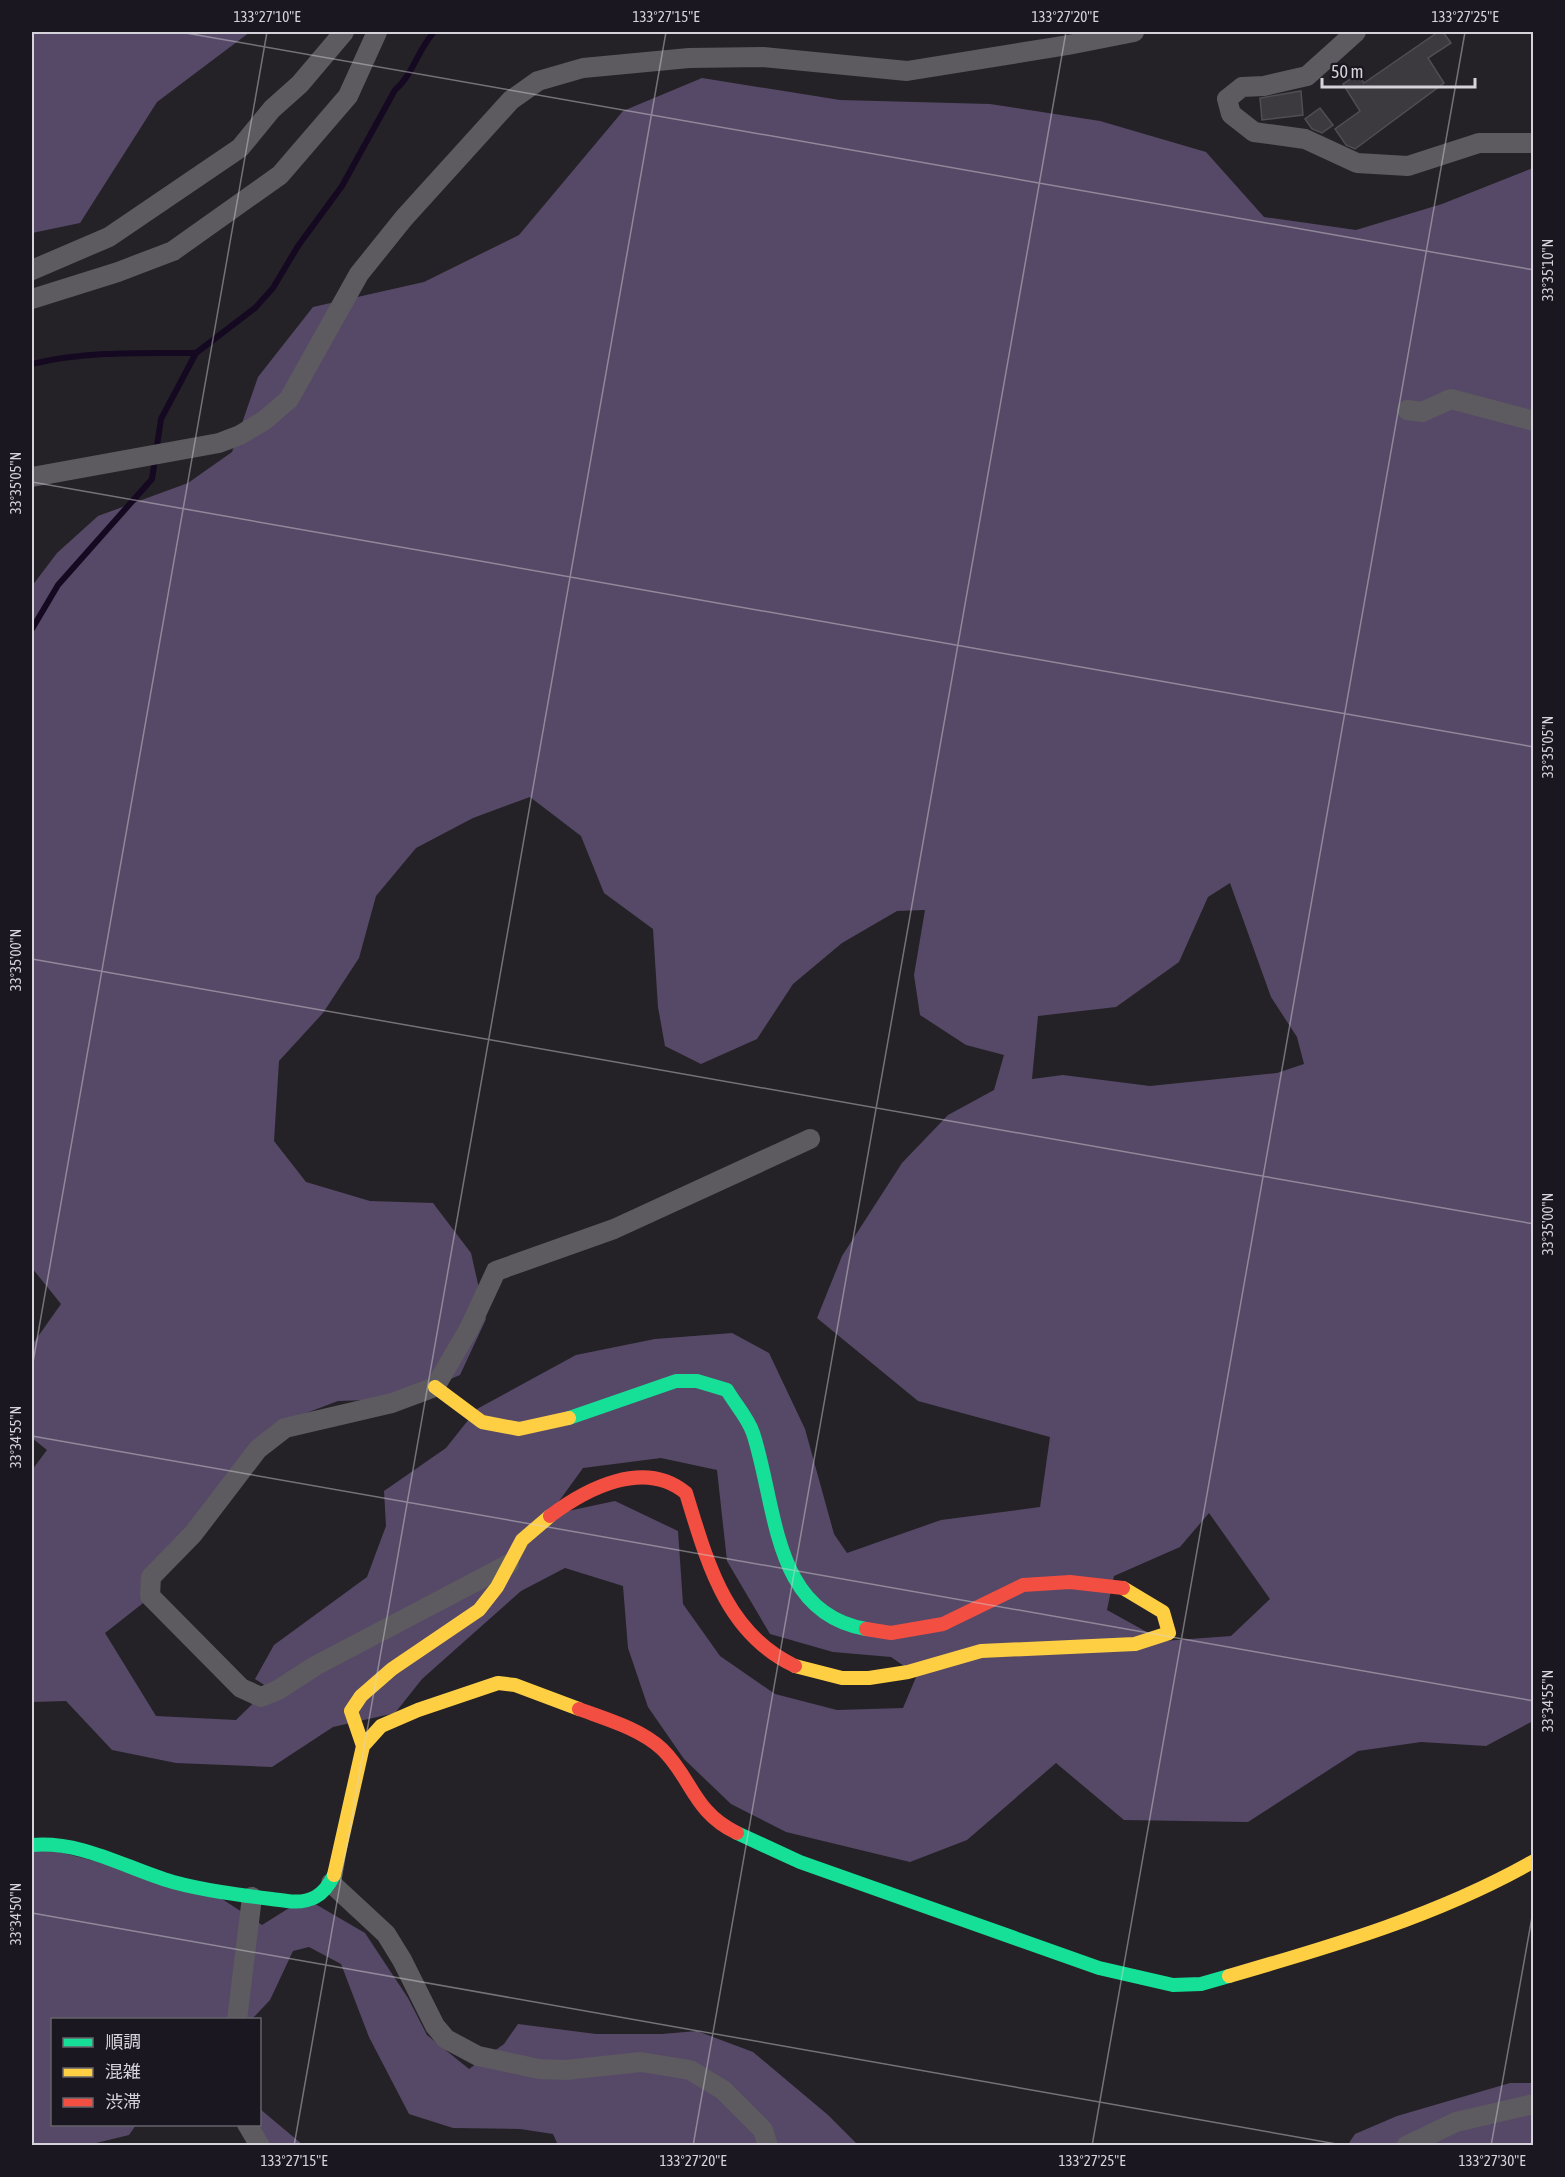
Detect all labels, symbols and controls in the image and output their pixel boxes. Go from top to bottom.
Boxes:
text: 133°27'10"E [233,8,301,25]
text: 133°27'15"E [632,8,700,25]
text: 133°27'20"E [1031,8,1099,25]
text: 133°27'25"E [1431,8,1499,25]
scale bar [1322,51,1475,89]
text: 50 m [1331,61,1363,82]
text: 33°35'10"N [1539,239,1556,301]
text: 33°35'05"N [7,452,24,514]
text: 33°35'05"N [1539,716,1556,778]
text: 33°35'00"N [7,929,24,991]
text: 33°35'00"N [1539,1193,1556,1255]
text: 33°34'55"N [7,1406,24,1468]
text: 33°34'55"N [1539,1670,1556,1732]
text: 33°34'50"N [7,1883,24,1945]
legend [51,2018,261,2126]
text: 順調 [105,2031,141,2052]
text: 混雑 [105,2061,141,2082]
text: 渋滞 [105,2091,141,2112]
text: 133°27'15"E [260,2152,328,2169]
text: 133°27'20"E [659,2152,727,2169]
text: 133°27'25"E [1058,2152,1126,2169]
text: 133°27'30"E [1458,2152,1526,2169]

